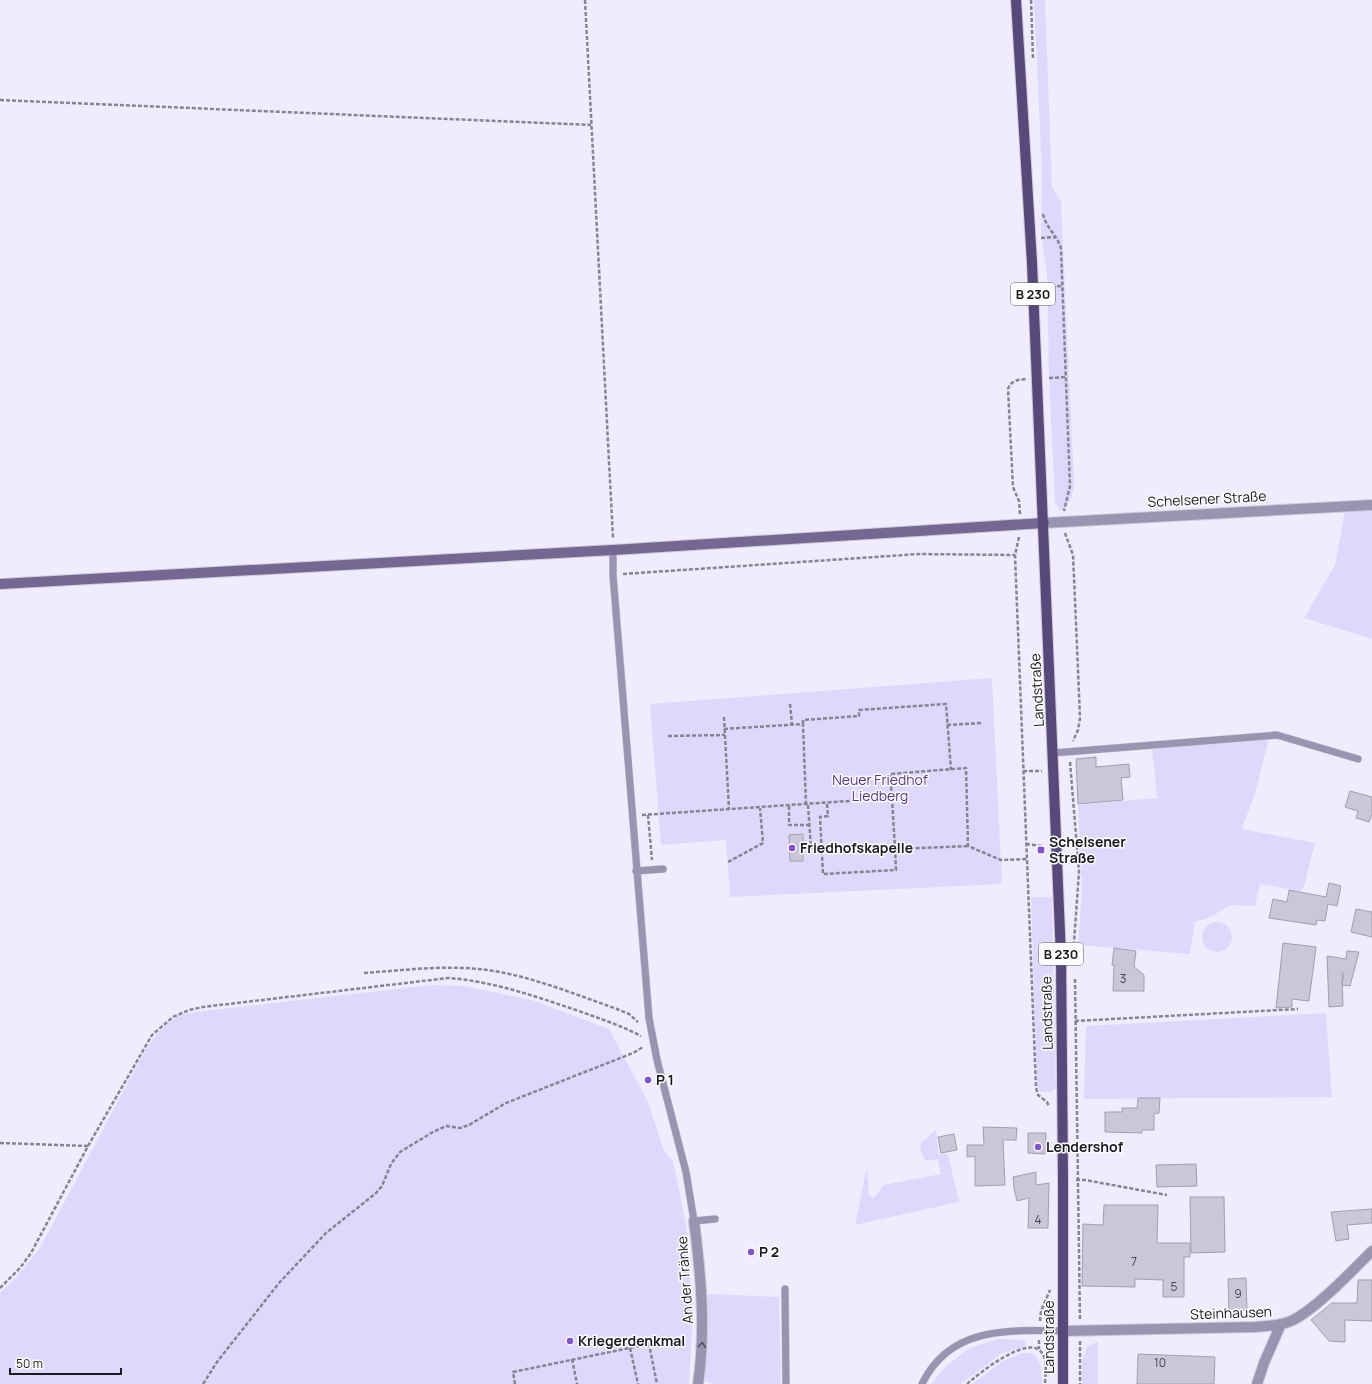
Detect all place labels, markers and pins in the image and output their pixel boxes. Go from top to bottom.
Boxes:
place label: Schelsener Straße [1049,832,1126,867]
place label: Friedhofskapelle [800,838,913,857]
marker: Friedhofskapelle [787,843,797,853]
marker: Schelsener Straße [1036,845,1046,855]
place label: P 1 [656,1070,674,1089]
marker: P 1 [643,1075,653,1085]
place label: Lendershof [1046,1137,1124,1156]
marker: Lendershof [1033,1142,1043,1152]
place label: P 2 [759,1242,779,1261]
marker: P 2 [746,1247,756,1257]
place label: Kriegerdenkmal [578,1331,685,1350]
marker: Kriegerdenkmal [565,1336,575,1346]

